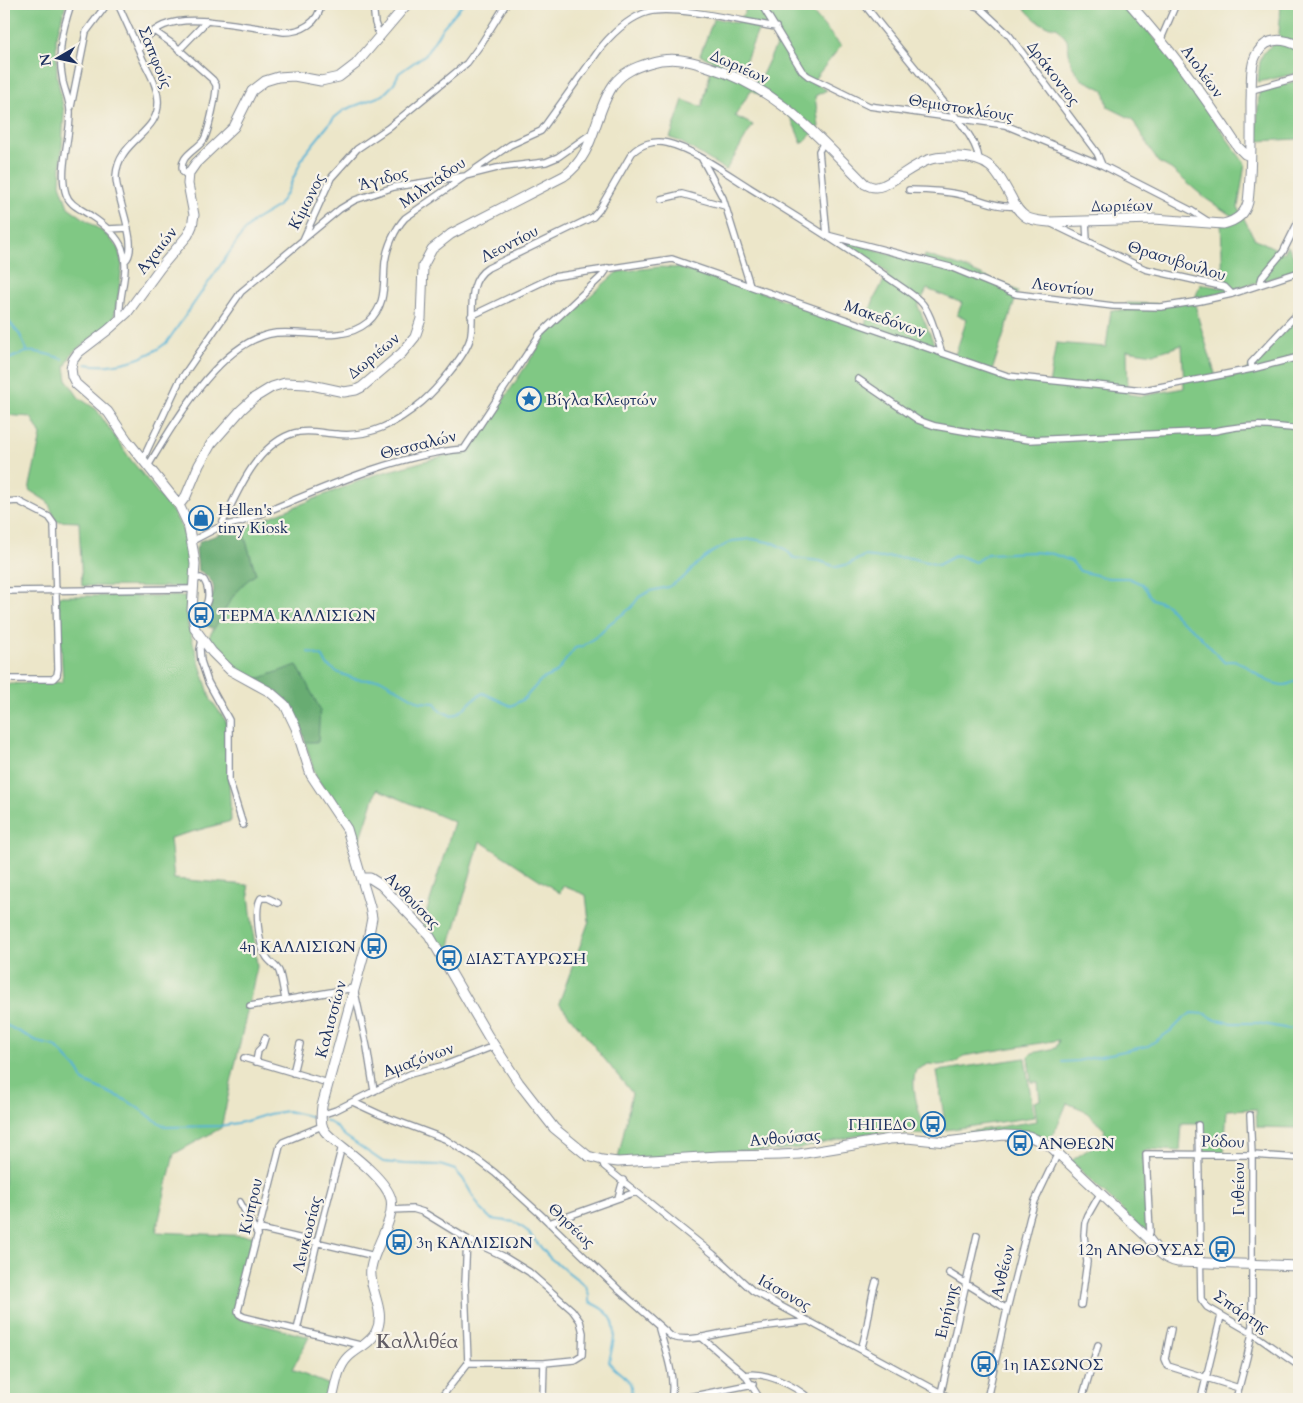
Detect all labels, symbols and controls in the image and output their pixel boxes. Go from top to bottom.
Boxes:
street label: Σαπφούς [133,23,178,92]
north arrow [32,32,82,82]
street label: Δράκοντος [1022,37,1085,111]
street label: Αιολέων [1176,41,1229,102]
street label: Δωριέων [707,44,772,90]
text: N [35,52,56,67]
street label: Θεμιστοκλέους [907,89,1015,127]
street label: Μιλτιάδου [395,152,470,214]
street label: Άγιδος [356,162,411,196]
street label: Κίμωνος [283,169,331,234]
street label: Δωριέων [1091,194,1153,218]
street label: Λεοντίου [477,220,542,268]
street label: Αχαιών [131,222,182,279]
street label: Θρασυβούλου [1125,236,1229,286]
street label: Λεοντίου [1031,272,1095,302]
street label: Μακεδόνων [841,295,928,343]
street label: Δωριέων [343,327,405,384]
place icon: Βίγλα Κλεφτών [516,386,542,412]
place label: Βίγλα Κλεφτών [546,389,657,411]
street label: Θεσσαλών [378,425,459,465]
place label: Hellen's tiny Kiosk [218,499,289,539]
shop icon: Hellen's tiny Kiosk [188,505,214,531]
bus stop icon: ΤΕΡΜΑ ΚΑΛΛΙΣΙΩΝ [188,602,214,628]
place label: ΤΕΡΜΑ ΚΑΛΛΙΣΙΩΝ [218,605,376,627]
street label: Ανθούσας [380,867,445,934]
bus stop icon: 4η ΚΑΛΛΙΣΙΩΝ [361,933,387,959]
place label: 4η ΚΑΛΛΙΣΙΩΝ [239,936,356,958]
bus stop icon: ΔΙΑΣΤΑΥΡΩΣΗ [436,945,462,971]
place label: ΔΙΑΣΤΑΥΡΩΣΗ [466,948,586,970]
street label: Καλισσίων [310,978,352,1061]
street label: Αμαζόνων [380,1037,457,1083]
bus stop icon: ΓΗΠΕΔΟ [920,1111,946,1137]
place label: ΓΗΠΕΔΟ [848,1114,916,1136]
street label: Ανθούσας [749,1124,822,1152]
bus stop icon: ΑΝΘΕΩΝ [1007,1130,1033,1156]
street label: Ρόδου [1201,1131,1245,1153]
place label: ΑΝΘΕΩΝ [1038,1133,1115,1155]
street label: Γυθείου [1228,1162,1250,1216]
street label: Κύπρου [234,1176,268,1236]
street label: Λευκωσίας [287,1194,327,1275]
street label: Θησέως [543,1198,600,1253]
bus stop icon: 3η ΚΑΛΛΙΣΙΩΝ [386,1229,412,1255]
place label: 3η ΚΑΛΛΙΣΙΩΝ [416,1232,533,1254]
bus stop icon: 12η ΑΝΘΟΥΣΑΣ [1209,1236,1235,1262]
place label: 12η ΑΝΘΟΥΣΑΣ [1077,1239,1204,1261]
street label: Ανθέων [986,1242,1020,1300]
street label: Ιάσονος [754,1269,815,1317]
street label: Ειρήνης [930,1281,964,1341]
street label: Σπάρτης [1209,1285,1274,1339]
district label: Καλλιθέα [376,1329,459,1355]
bus stop icon: 1η ΙΑΣΩΝΟΣ [971,1351,997,1377]
place label: 1η ΙΑΣΩΝΟΣ [1002,1354,1104,1376]

